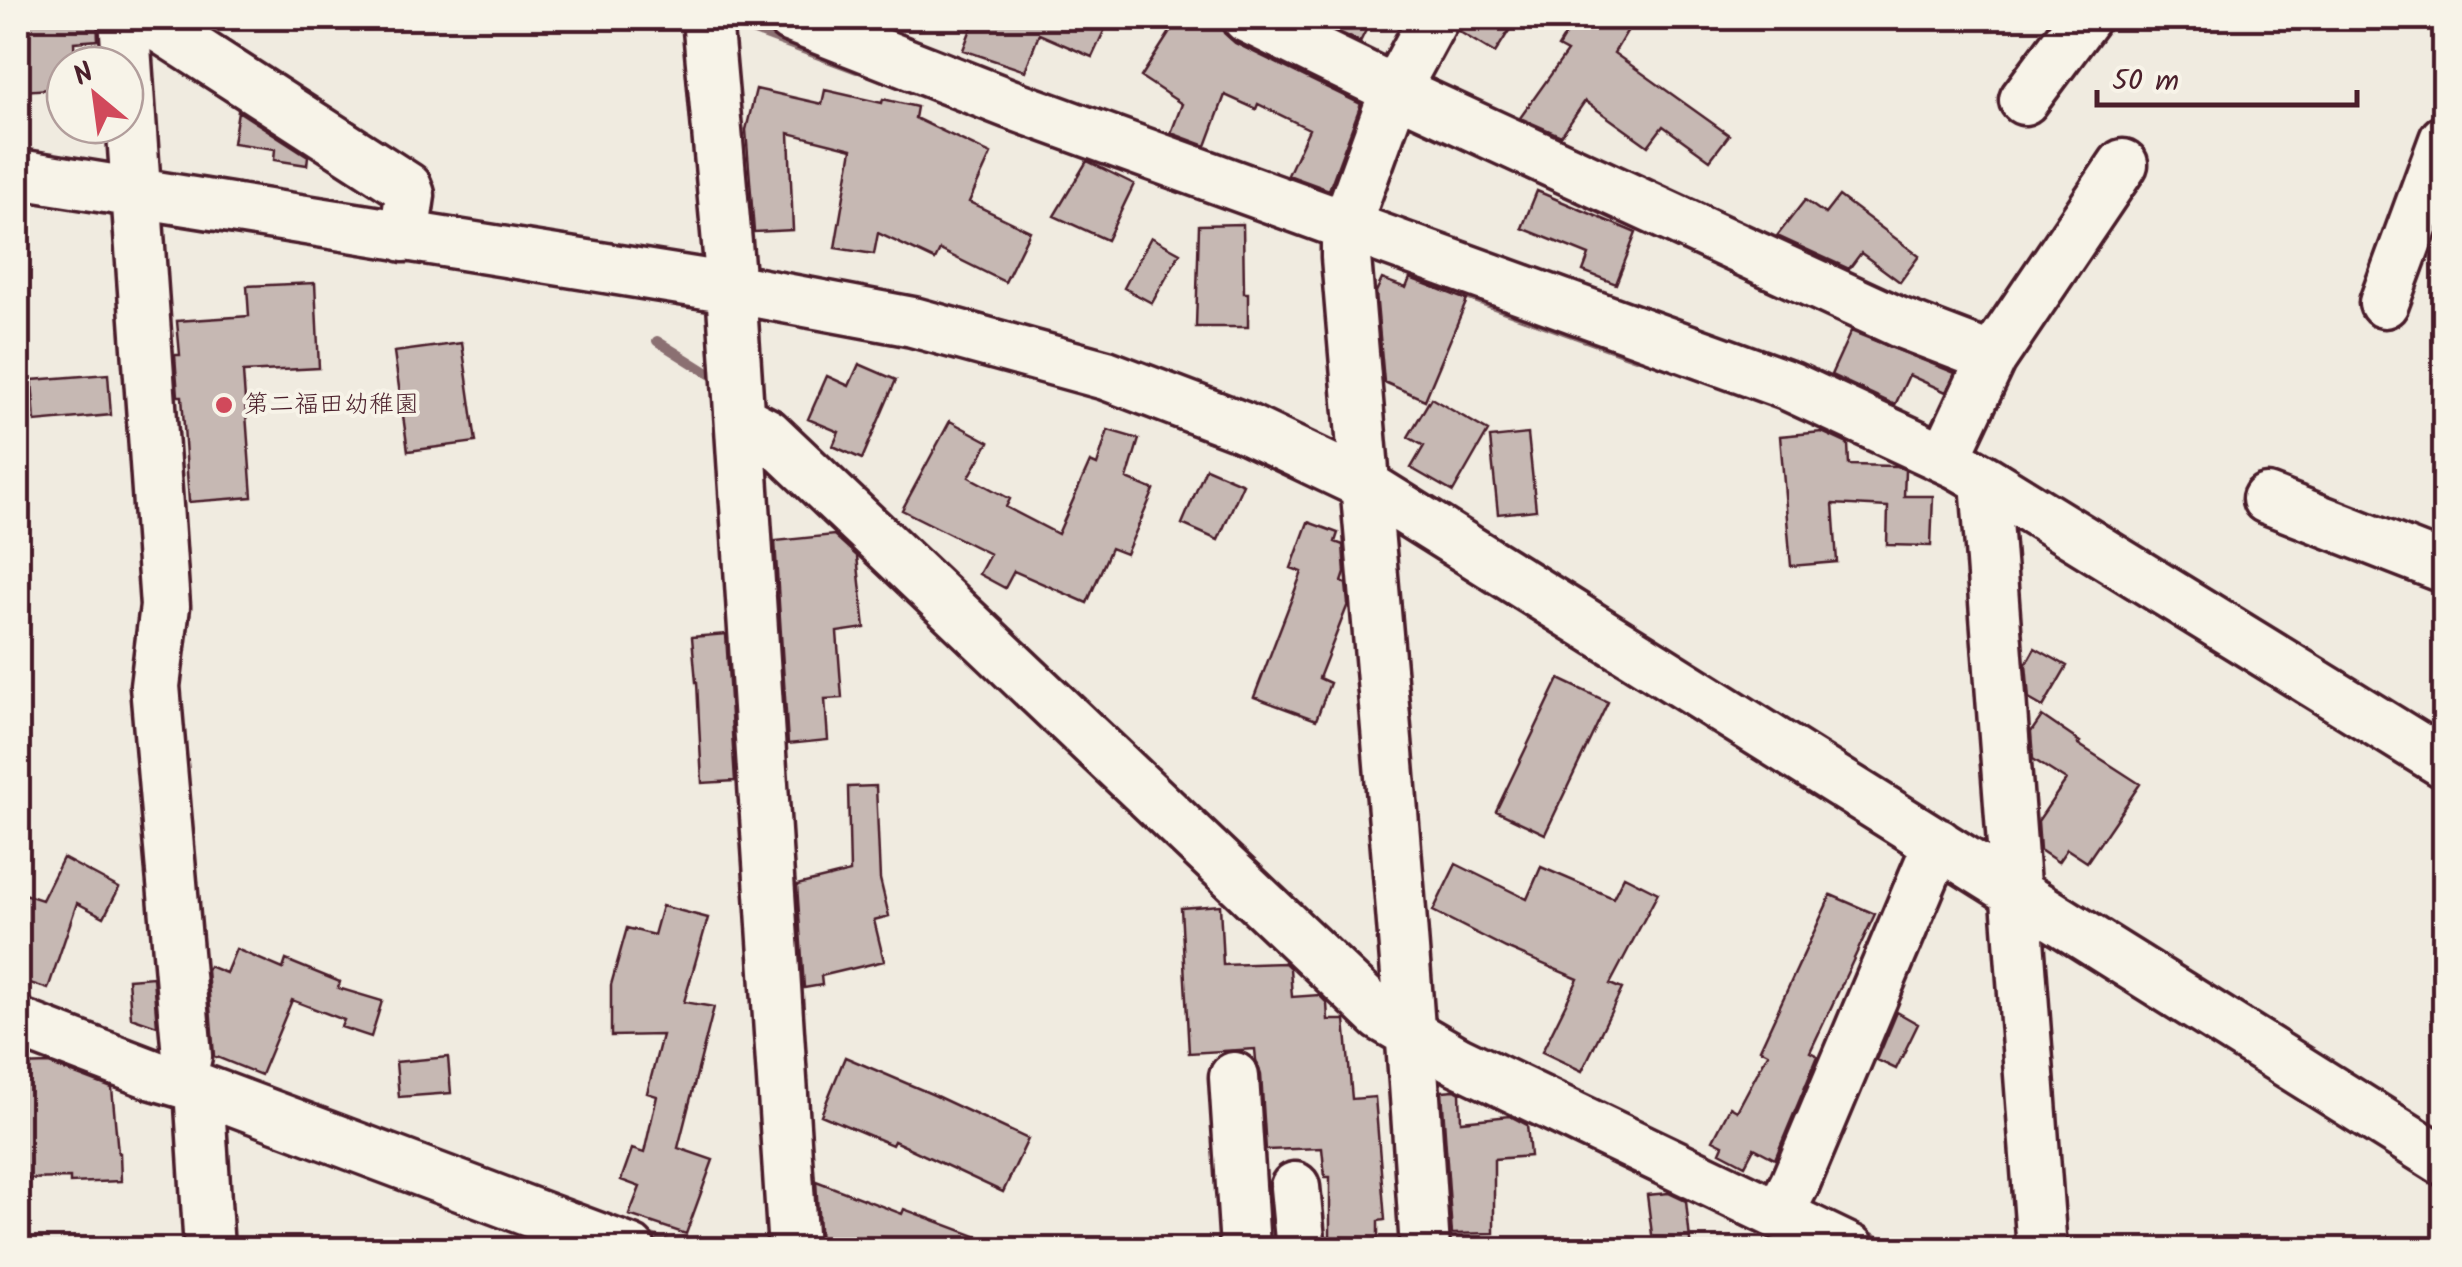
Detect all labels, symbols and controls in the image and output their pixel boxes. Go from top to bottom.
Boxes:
north arrow [45,45,145,145]
scale bar [2097,45,2357,107]
text: N [65,51,103,99]
text: 50 m [2112,58,2179,106]
place label: 第二福田幼稚園 [244,385,419,425]
marker: 第二福田幼稚園 [213,394,235,416]

